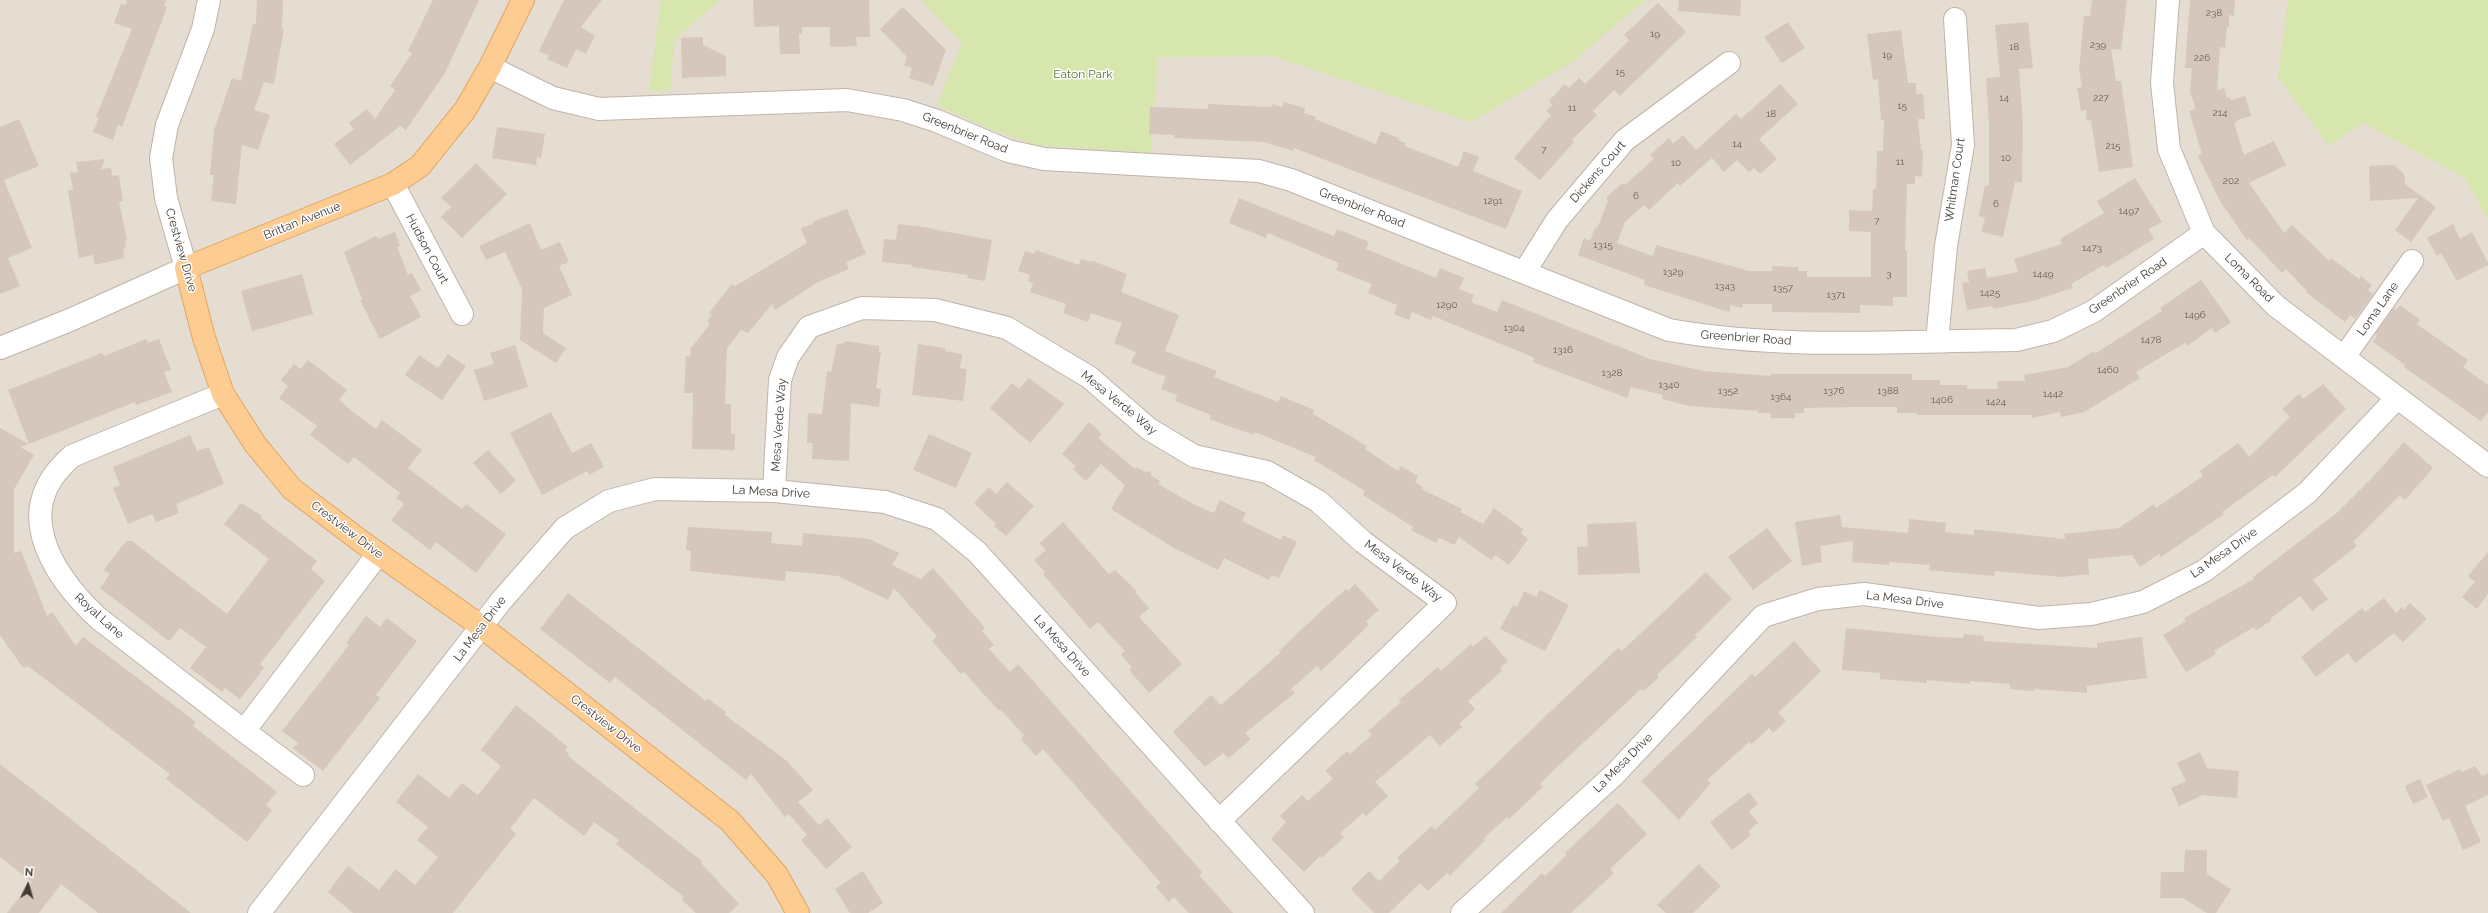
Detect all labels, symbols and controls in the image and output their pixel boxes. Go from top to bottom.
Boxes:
house number: 238 [2206,7,2222,19]
house number: 19 [1650,28,1660,40]
house number: 239 [2090,39,2106,51]
house number: 18 [2009,41,2019,53]
house number: 19 [1882,49,1892,61]
house number: 226 [2194,52,2210,64]
house number: 15 [1615,66,1625,78]
park label: Eaton Park [1053,67,1113,81]
house number: 14 [1999,92,2009,104]
house number: 227 [2093,92,2109,104]
house number: 15 [1897,100,1907,112]
house number: 11 [1568,102,1576,114]
house number: 214 [2213,107,2227,119]
house number: 18 [1766,108,1776,120]
street label: Greenbrier Road [920,109,1010,157]
street label: Whitman Court [1942,137,1968,223]
street label: Dickens Court [1567,138,1629,206]
house number: 14 [1732,138,1742,150]
house number: 215 [2106,140,2120,152]
house number: 7 [1541,144,1547,156]
house number: 10 [2001,152,2011,164]
house number: 11 [1896,156,1904,168]
house number: 10 [1671,157,1681,169]
house number: 202 [2223,175,2239,187]
street label: Greenbrier Road [1317,185,1407,231]
house number: 6 [1633,190,1639,202]
house number: 1291 [1483,195,1503,207]
house number: 6 [1993,198,1999,210]
street label: Brittan Avenue [261,199,343,243]
house number: 1497 [2119,205,2139,217]
street label: Crestview Drive [162,206,200,294]
street label: Hudson Court [403,212,451,286]
house number: 7 [1874,215,1880,227]
house number: 1315 [1593,239,1613,251]
house number: 1473 [2082,242,2102,254]
street label: Loma Road [2221,250,2277,306]
street label: Greenbrier Road [2086,255,2170,317]
house number: 1329 [1663,266,1683,278]
house number: 3 [1886,268,1892,280]
house number: 1449 [2032,268,2054,280]
street label: Loma Lane [2354,279,2402,339]
house number: 1343 [1715,280,1735,292]
house number: 1357 [1773,282,1793,294]
house number: 1425 [1980,287,2000,299]
house number: 1371 [1826,289,1846,301]
house number: 1290 [1436,299,1458,311]
house number: 1496 [2184,309,2206,321]
house number: 1304 [1503,322,1525,334]
street label: Greenbrier Road [1700,328,1792,348]
house number: 1478 [2141,334,2161,346]
house number: 1316 [1553,344,1573,356]
house number: 1460 [2097,364,2119,376]
house number: 1328 [1602,367,1622,379]
street label: Mesa Verde Way [1078,368,1160,438]
street label: Mesa Verde Way [769,378,789,472]
house number: 1340 [1658,379,1680,391]
house number: 1352 [1718,385,1738,397]
house number: 1376 [1824,385,1844,397]
house number: 1388 [1877,385,1899,397]
house number: 1442 [2043,388,2063,400]
house number: 1364 [1770,391,1792,403]
house number: 1406 [1931,394,1953,406]
house number: 1424 [1986,396,2006,408]
street label: La Mesa Drive [732,483,810,501]
street label: Crestview Drive [308,498,386,562]
street label: La Mesa Drive [2188,525,2260,581]
street label: Mesa Verde Way [1361,537,1445,605]
street label: La Mesa Drive [1865,588,1945,612]
street label: Royal Lane [71,590,127,642]
street label: La Mesa Drive [451,593,509,665]
street label: La Mesa Drive [1031,612,1093,680]
street label: Crestview Drive [568,692,644,756]
street label: La Mesa Drive [1590,730,1656,796]
north arrow [8,865,48,905]
text: N [24,866,34,879]

